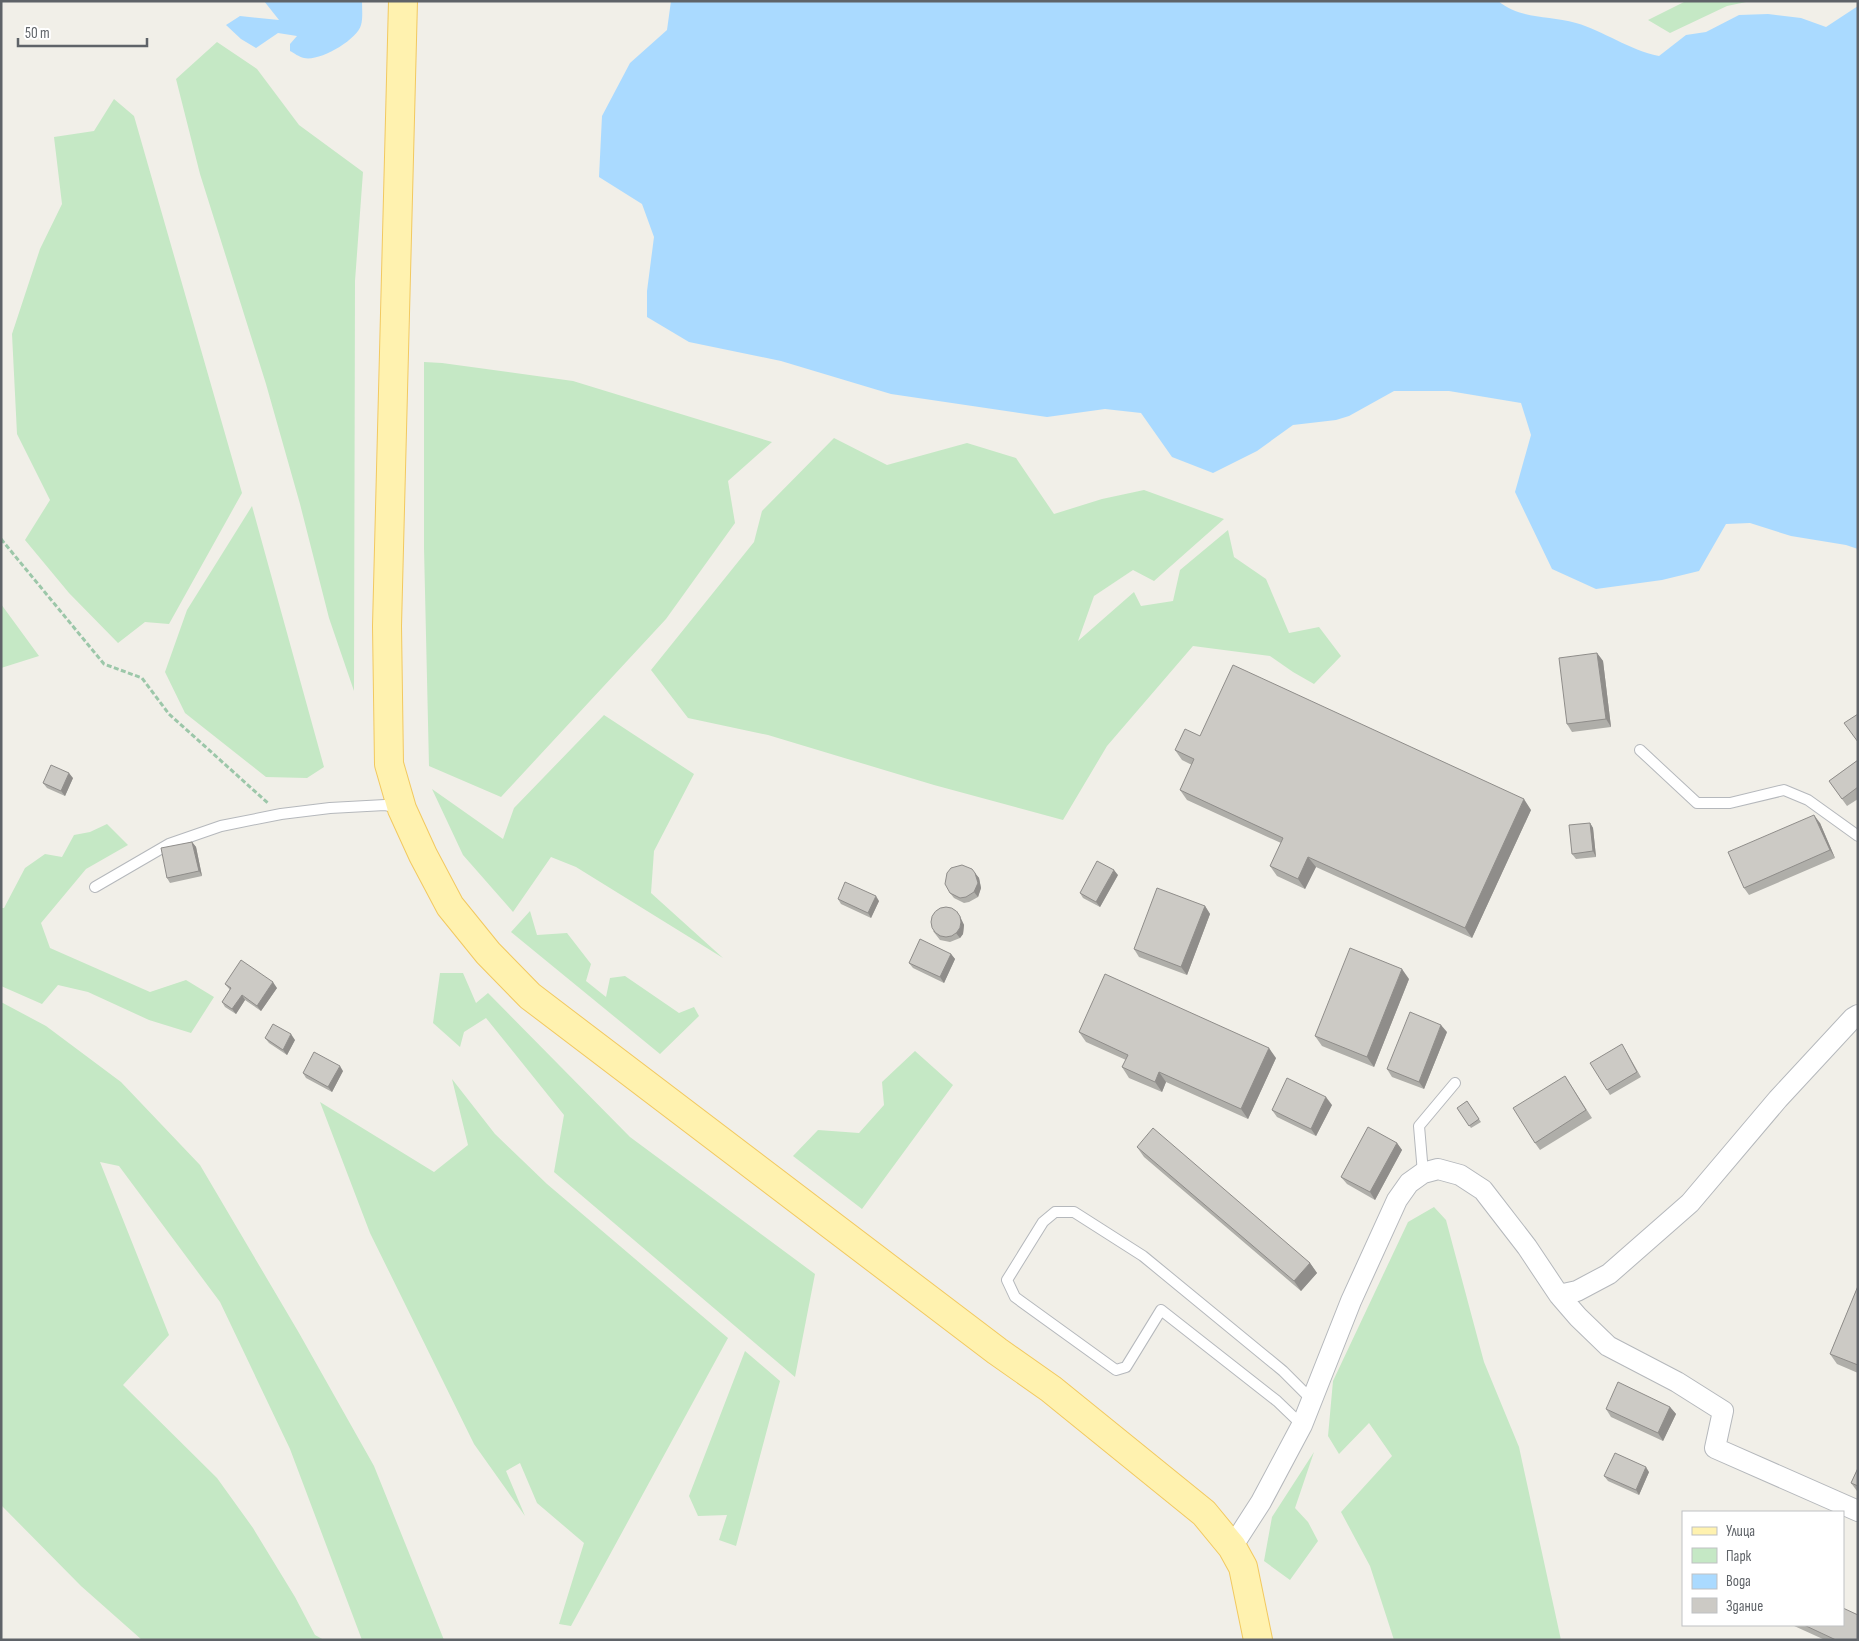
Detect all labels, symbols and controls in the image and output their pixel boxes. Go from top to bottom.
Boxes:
scale bar [18,15,146,47]
text: 50 m [25,24,50,43]
legend [1682,1511,1844,1626]
text: Улица [1726,1522,1755,1541]
text: Парк [1726,1547,1752,1566]
text: Вода [1726,1572,1751,1591]
text: Здание [1726,1597,1763,1616]

